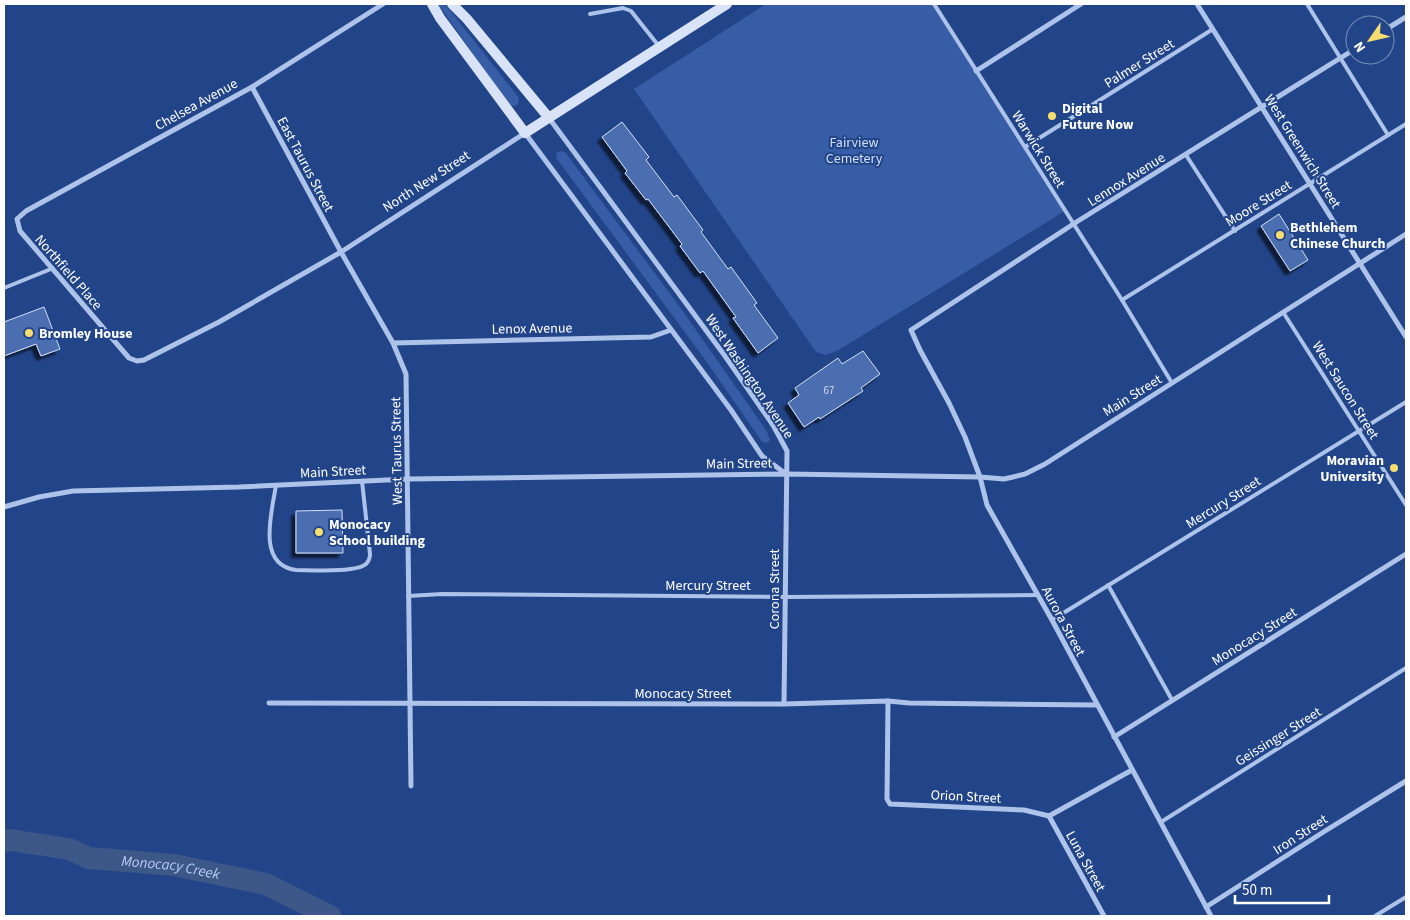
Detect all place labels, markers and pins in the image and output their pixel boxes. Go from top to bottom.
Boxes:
place label: Digital Future Now [1062,99,1134,135]
marker: Digital Future Now [1046,110,1058,122]
place label: Bethlehem Chinese Church [1290,218,1386,254]
marker: Bethlehem Chinese Church [1274,229,1286,241]
place label: Bromley House [39,324,133,344]
marker: Bromley House [23,327,35,339]
place label: Moravian University [1320,451,1385,487]
marker: Moravian University [1388,462,1400,474]
place label: Monocacy School building [329,515,425,551]
marker: Monocacy School building [313,526,325,538]

